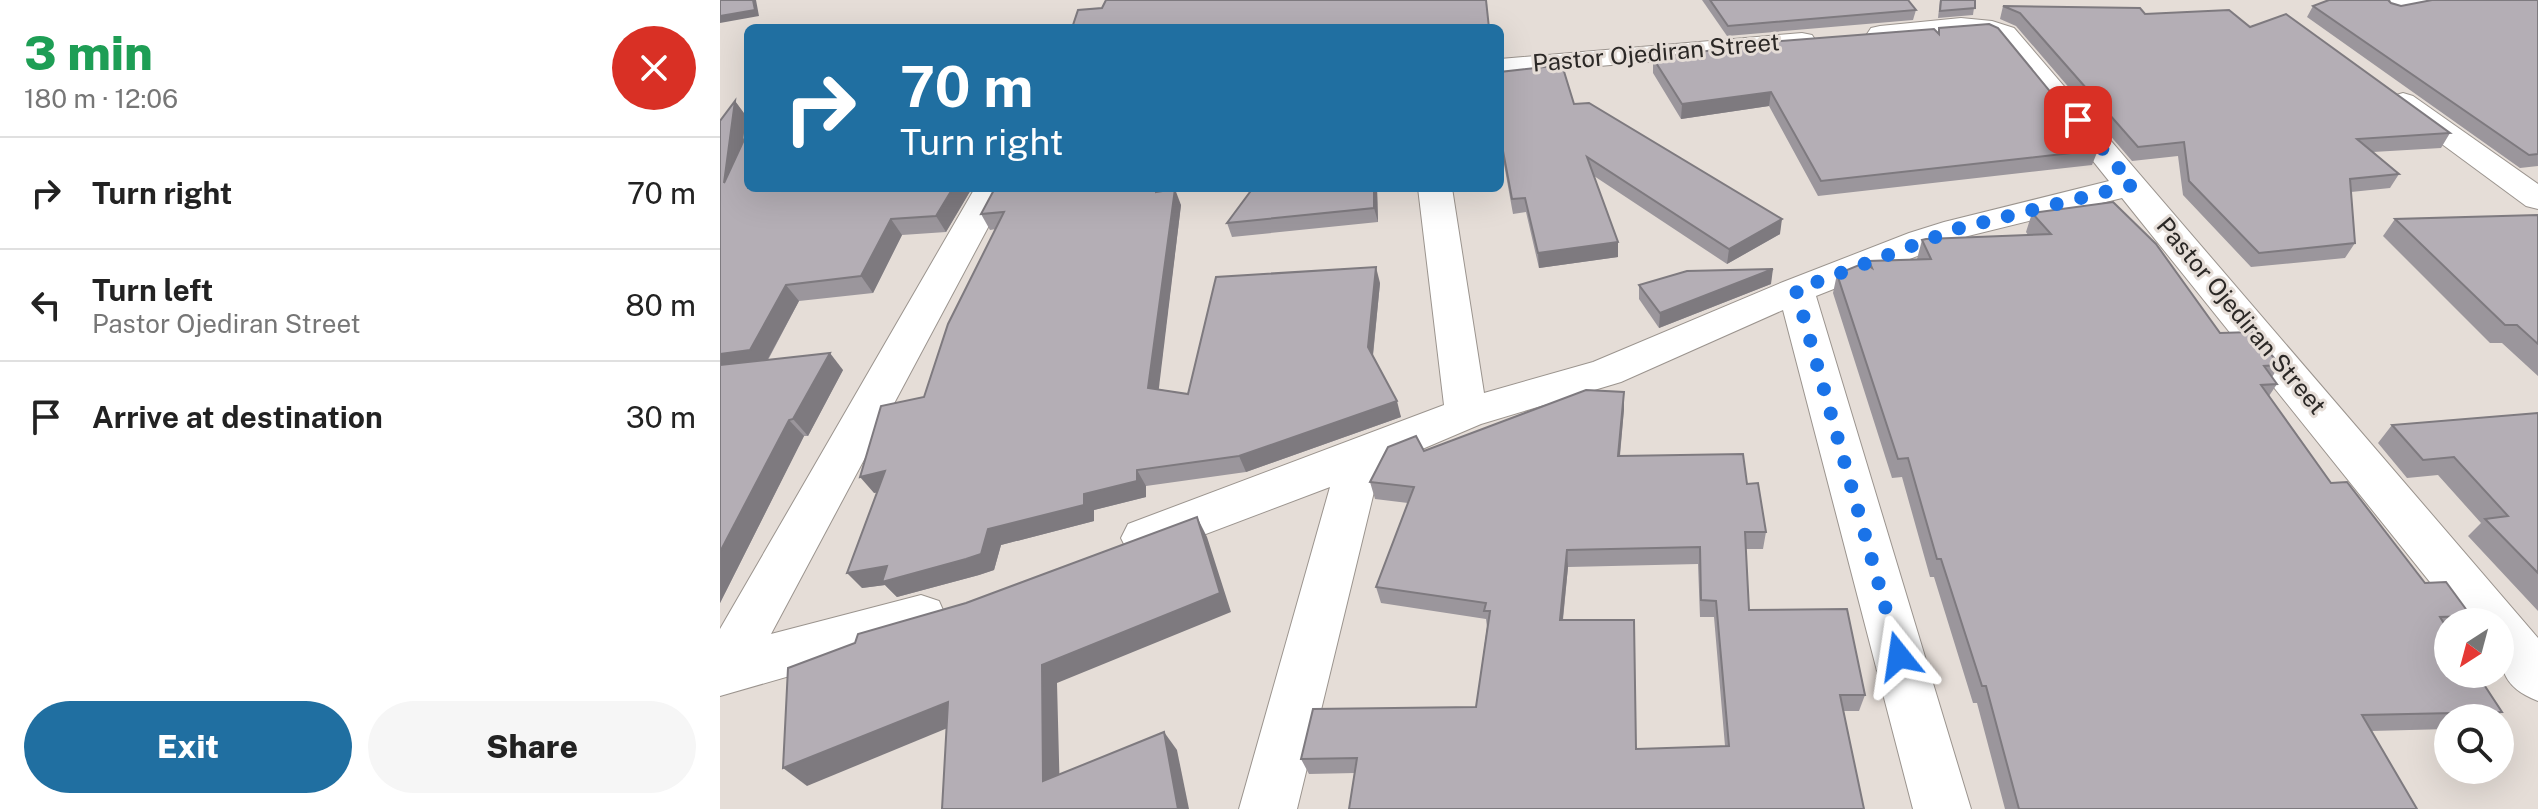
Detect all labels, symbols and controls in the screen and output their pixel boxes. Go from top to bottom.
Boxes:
text: 3 min [24,24,153,81]
button: close [612,26,696,110]
street label: Pastor Ojediran Street [1531,27,1781,77]
text: 70 m [900,54,1033,120]
icon: right [768,56,872,160]
text: 180 m · 12:06 [24,83,178,114]
pin [2044,86,2112,154]
icon: arrive [2056,98,2100,142]
text: Turn right [900,121,1063,163]
icon: right [24,171,68,215]
text: Turn right [92,175,232,211]
text: 70 m [627,175,696,211]
street label: Pastor Ojediran Street [2151,211,2332,419]
text: Turn left [92,272,213,308]
icon: left [24,283,68,327]
text: 80 m [625,287,696,323]
text: Pastor Ojediran Street [92,308,361,339]
icon: arrive [24,395,68,439]
text: Arrive at destination [92,399,383,435]
text: 30 m [626,399,696,435]
north arrow [2434,608,2514,688]
map controls [2434,608,2514,784]
position arrow [1857,614,1941,698]
button: Exit [24,701,352,793]
button: Share [368,701,696,793]
button: search [2434,704,2514,784]

